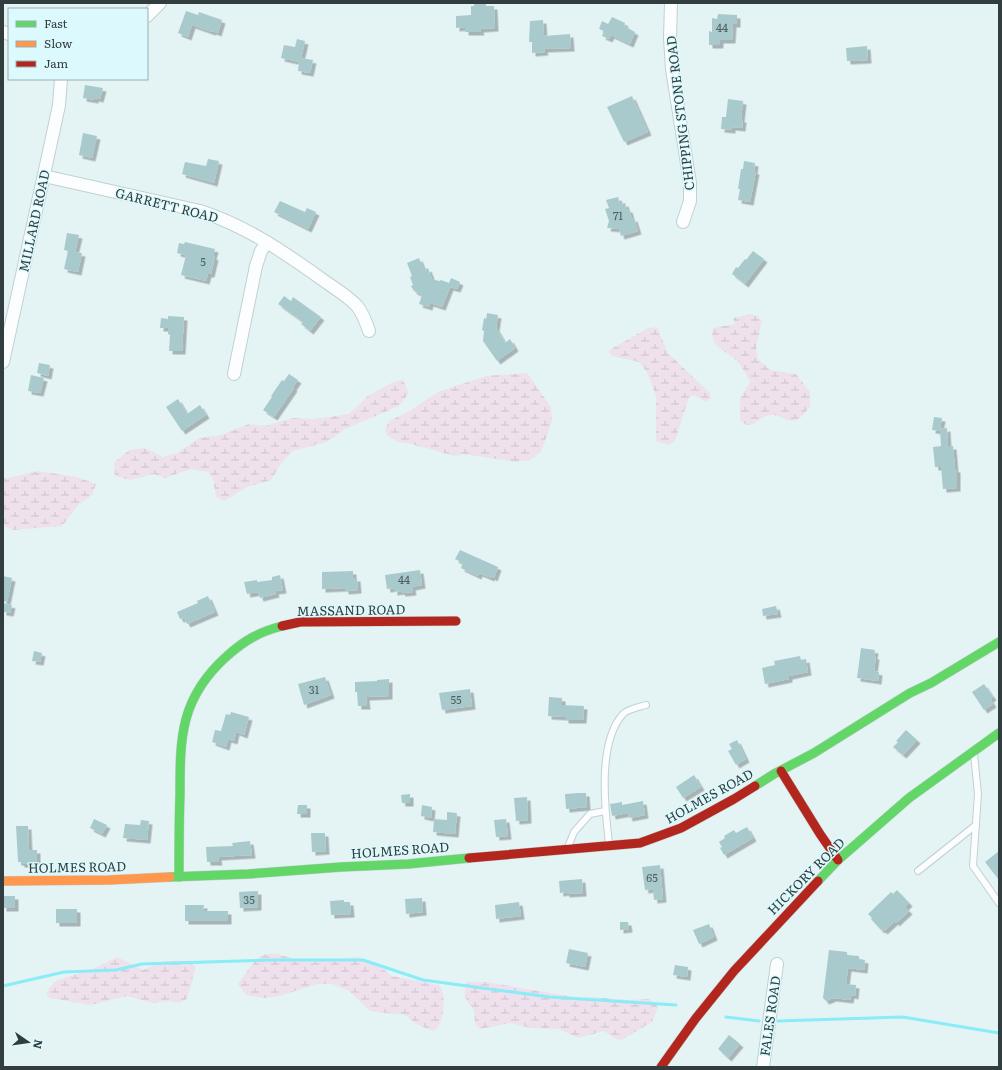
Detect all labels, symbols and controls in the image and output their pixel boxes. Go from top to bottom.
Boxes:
legend [8,8,148,80]
text: Fast [44,14,68,32]
house number: 44 [716,19,728,35]
text: Slow [44,34,73,52]
street label: CHIPPING STONE ROAD [661,35,698,191]
text: Jam [44,54,69,72]
street label: MILLARD ROAD [13,168,54,274]
street label: GARRETT ROAD [114,183,221,227]
house number: 71 [613,207,624,223]
house number: 5 [200,253,206,269]
house number: 44 [398,571,410,587]
street label: MASSAND ROAD [297,599,405,620]
house number: 31 [309,681,320,697]
house number: 55 [450,691,462,707]
street label: HOLMES ROAD [661,763,756,828]
street label: HICKORY ROAD [763,833,849,919]
street label: HOLMES ROAD [350,837,450,862]
street label: HOLMES ROAD [28,856,126,877]
house number: 65 [646,869,658,885]
house number: 35 [243,891,255,907]
street label: FALES ROAD [754,974,785,1057]
north arrow [8,1022,48,1062]
text: N [30,1038,48,1051]

